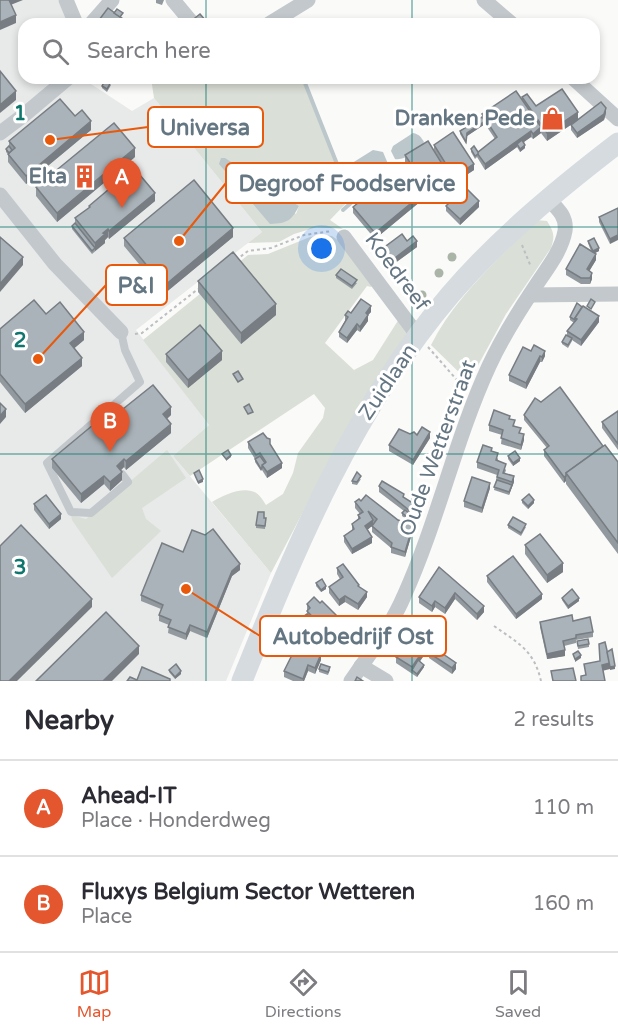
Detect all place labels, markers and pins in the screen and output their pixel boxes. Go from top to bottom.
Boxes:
shop icon: Dranken Pede [540,105,566,131]
place label: Dranken Pede [395,106,535,131]
callout: Universa [148,107,263,147]
pin: A [102,158,142,208]
building icon: Elta [72,163,98,189]
callout: Degroof Foodservice [226,163,467,203]
place label: Elta [29,164,67,189]
callout: P&I [106,265,167,305]
pin: B [90,402,130,452]
callout: Autobedrijf Ost [260,616,446,656]

